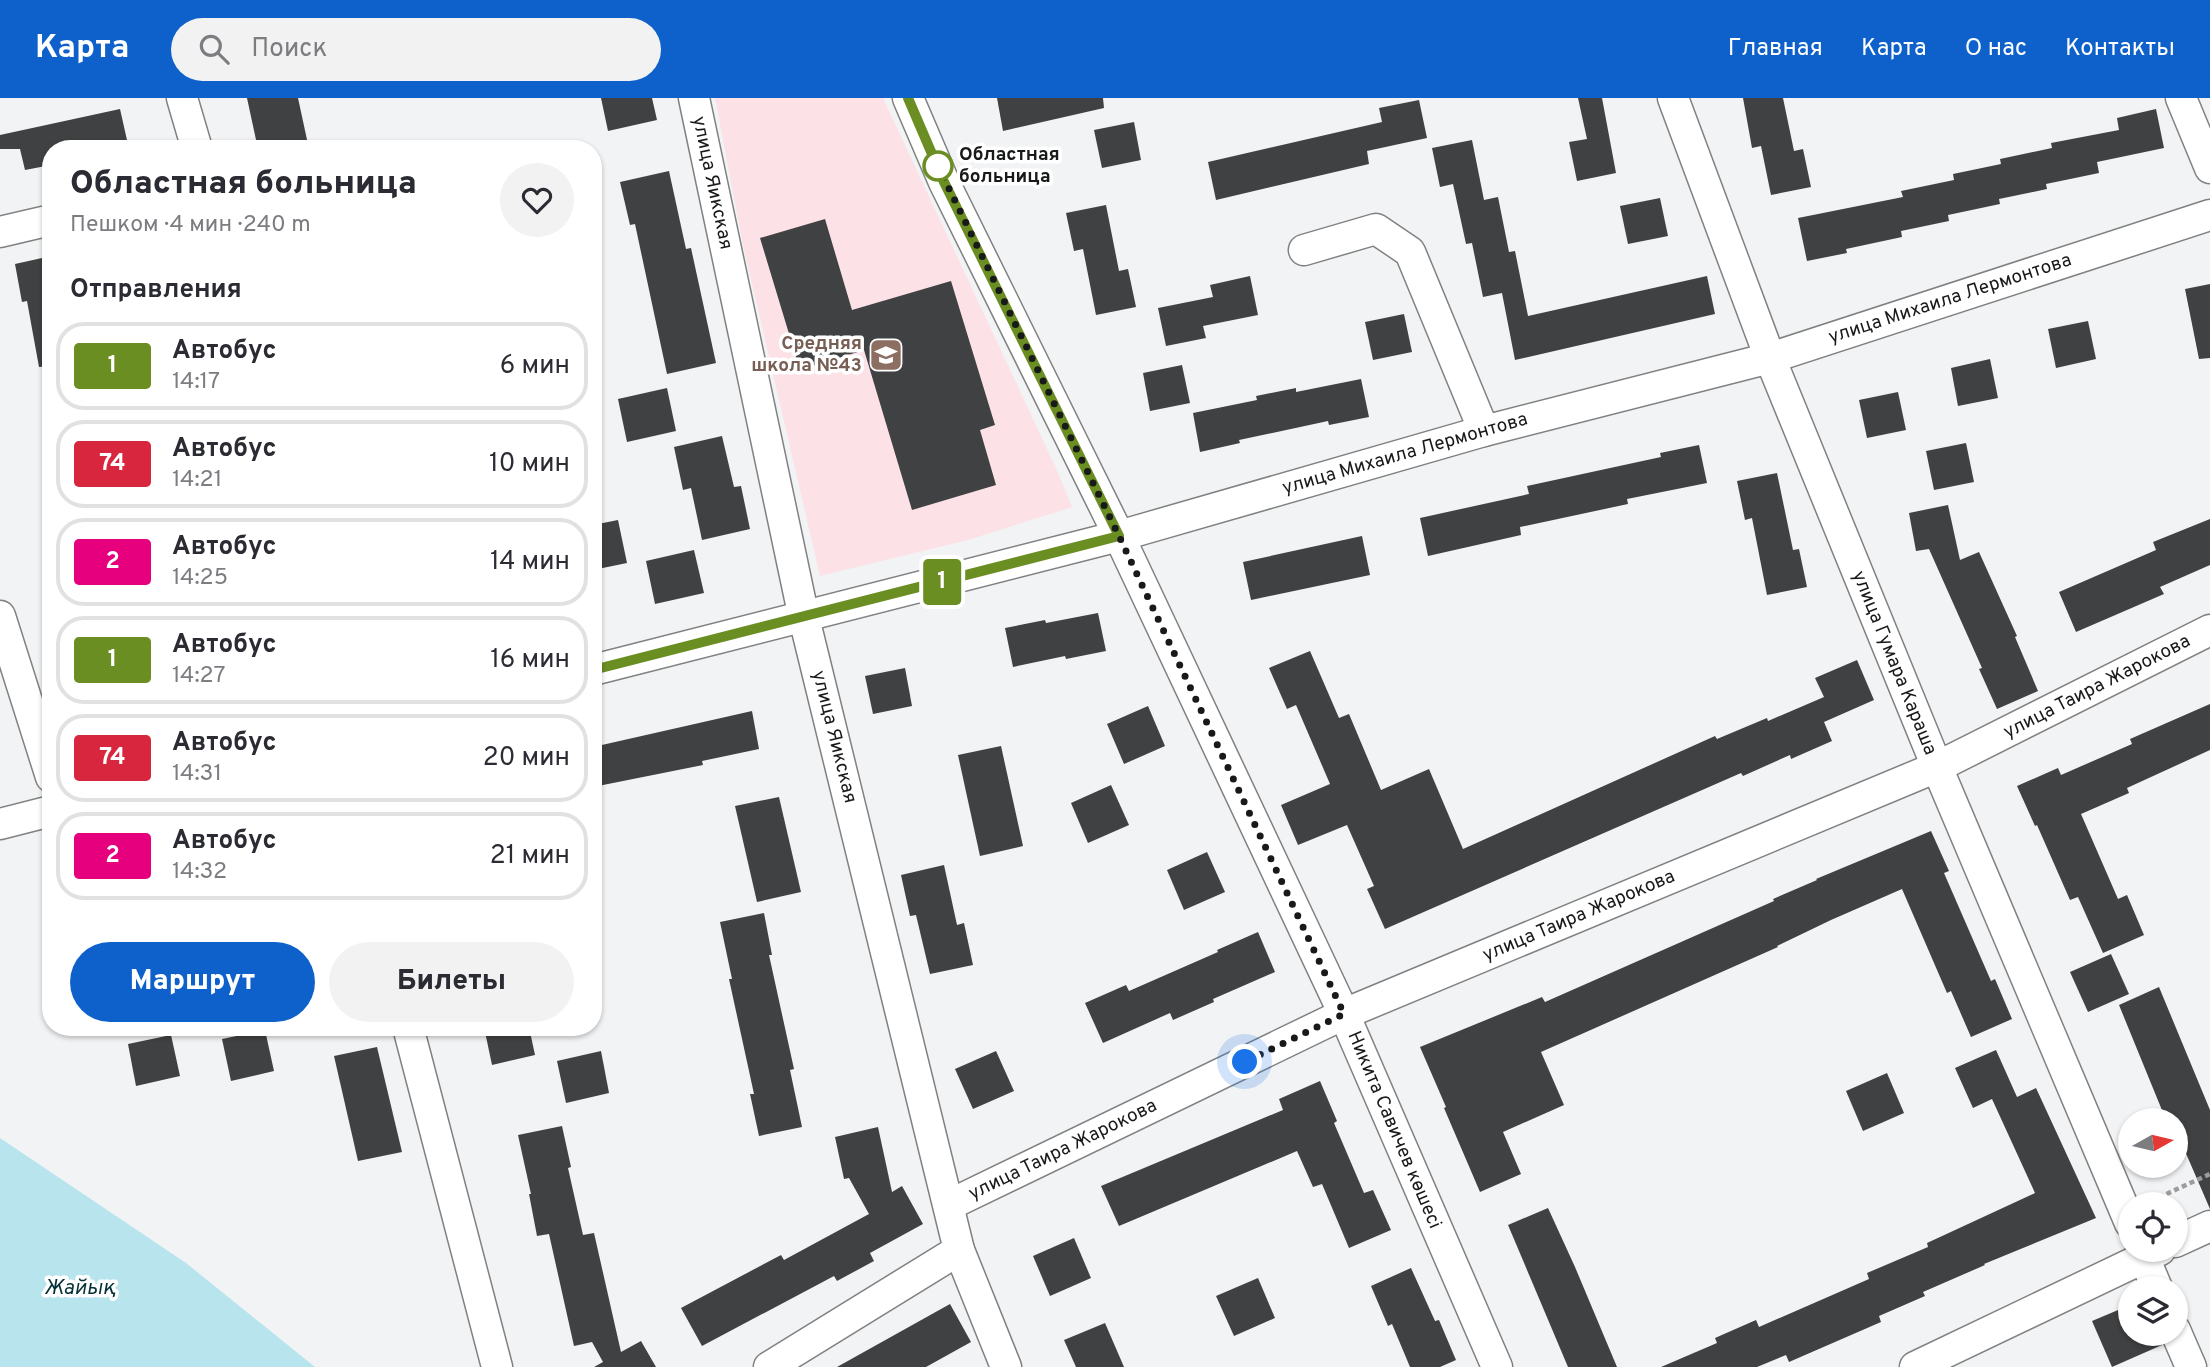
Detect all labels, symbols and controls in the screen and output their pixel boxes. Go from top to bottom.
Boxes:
search box [171,18,661,81]
text: Карта [35,28,129,70]
icon: search [195,30,233,68]
text: Поиск [251,33,327,66]
text: Главная [1728,34,1823,64]
text: Карта [1861,34,1927,64]
text: О нас [1965,34,2027,64]
text: Контакты [2065,34,2175,64]
street label: улица Яикская [686,114,738,252]
place label: Областная больница [959,143,1060,189]
marker: Областная больница [923,151,953,181]
button: heart [500,163,574,237]
text: Областная больница [70,164,417,206]
text: Пешком · 4 мин · 240 m [70,211,311,240]
street label: улица Михаила Лермонтова [1825,248,2075,350]
text: Отправления [70,274,242,307]
place label: Средняя школа №43 [751,332,862,378]
text: Автобус [172,335,277,368]
school or university icon: Средняя школа №43 [867,336,905,374]
text: 6 мин [500,350,570,383]
text: 1 [108,351,117,381]
text: 14:17 [172,368,220,397]
street label: улица Михаила Лермонтова [1280,407,1530,501]
text: Автобус [172,433,277,466]
text: 10 мин [489,448,570,481]
text: 74 [99,449,126,479]
text: 14:21 [172,466,222,495]
text: Автобус [172,531,277,564]
text: 14 мин [490,546,570,579]
text: 2 [105,547,120,577]
line badge: 1 [919,559,965,605]
text: 14:25 [172,564,228,593]
text: 1 [937,567,947,597]
street label: улица Гумара Караша [1846,567,1942,759]
text: Автобус [172,629,277,662]
street label: улица Таира Жарокова [2000,629,2194,745]
text: 16 мин [490,644,570,677]
text: 1 [108,645,117,675]
text: 14:27 [172,662,225,691]
street label: улица Яикская [806,668,862,806]
text: Автобус [172,727,277,760]
text: 20 мин [483,742,570,775]
text: 74 [99,743,126,773]
text: 14:31 [172,760,222,789]
text: Автобус [172,825,277,858]
text: 21 мин [490,840,570,873]
text: 2 [105,841,120,871]
text: 14:32 [172,858,227,887]
street label: улица Таира Жарокова [1479,865,1679,967]
button: Маршрут [70,942,315,1022]
button: Билеты [329,942,574,1022]
street label: Никита Савичев көшесі [1341,1028,1447,1232]
your location [1227,1044,1262,1079]
street label: улица Таира Жарокова [965,1094,1161,1206]
north arrow [2118,1108,2188,1178]
map controls [2118,1108,2188,1346]
button: locate [2118,1192,2188,1262]
water label: Жайық [44,1275,116,1302]
button: layers [2118,1276,2188,1346]

